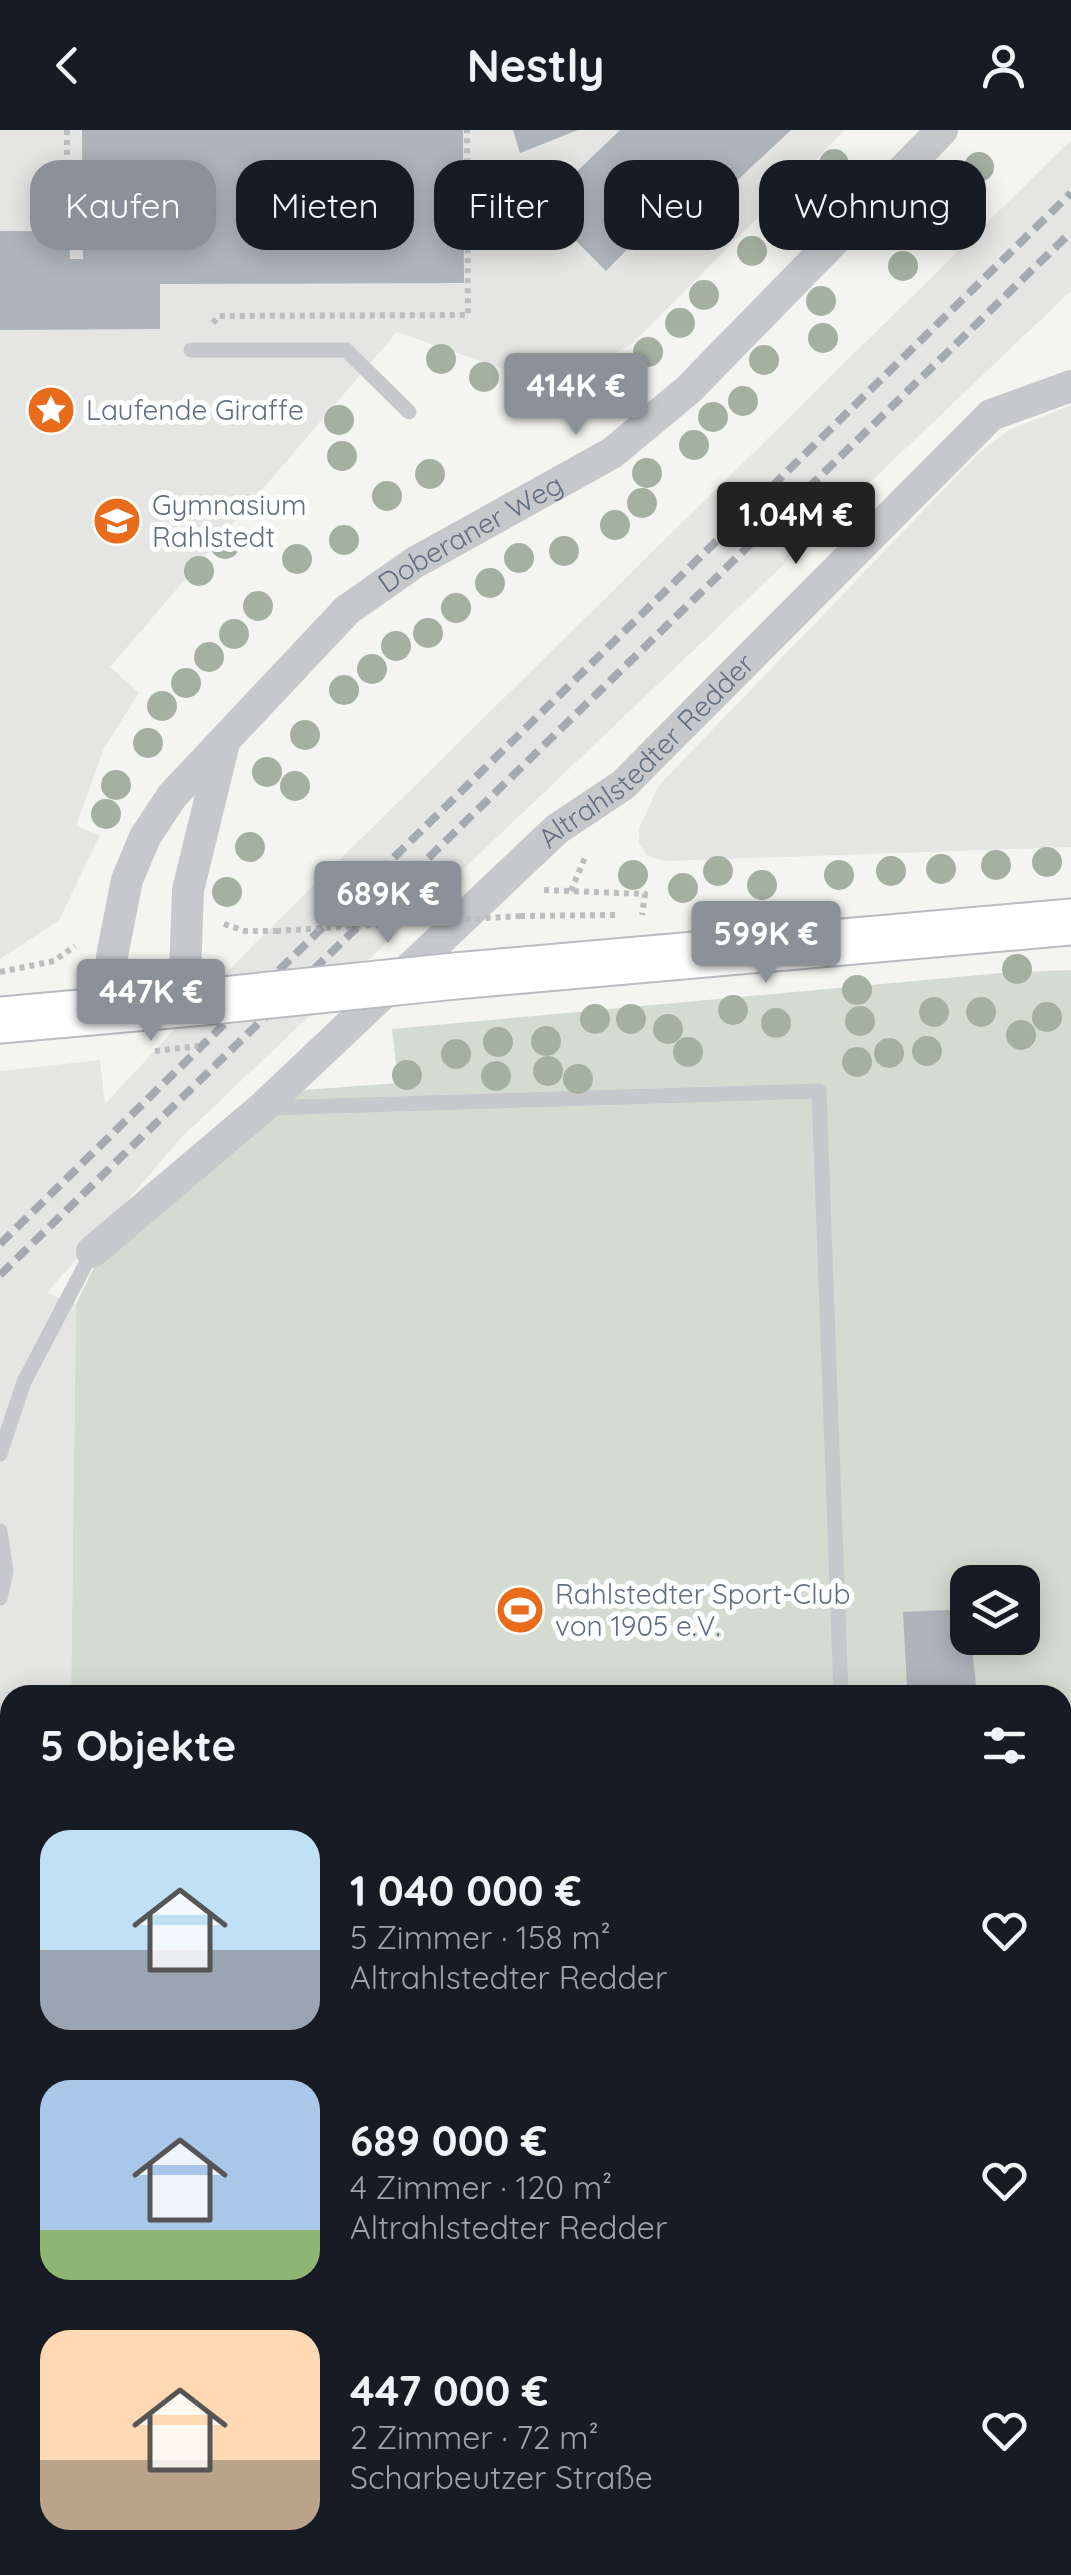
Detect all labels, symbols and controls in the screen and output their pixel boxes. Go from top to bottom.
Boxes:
text: Nestly [467,37,604,93]
icon: back [40,38,95,93]
icon: person [976,38,1031,93]
chip: Kaufen [30,160,216,250]
chip: Mieten [236,160,414,250]
chip: Filter [434,160,584,250]
chip: Neu [604,160,739,250]
chip: Wohnung [759,160,986,250]
pin: 414K € [495,353,657,438]
text: 414K € [526,365,626,405]
place icon: Laufende Giraffe [25,384,77,436]
place label: Laufende Giraffe [86,392,304,427]
street label: Doberaner Weg [371,466,569,600]
pin: 1.04M € [704,482,888,567]
place label: Gymnasium Rahlstedt [152,487,307,554]
text: 1.04M € [739,494,853,534]
school or university icon: Gymnasium Rahlstedt [91,495,143,547]
street label: Altrahlstedter Redder [530,645,761,855]
pin: 689K € [307,861,469,946]
text: 689K € [336,873,440,913]
pin: 599K € [685,901,847,986]
text: 599K € [714,913,818,953]
pin: 447K € [70,959,232,1044]
text: 447K € [99,971,203,1011]
map controls [950,1565,1040,1655]
button: layers [950,1565,1040,1655]
place label: Rahlstedter Sport-Club von 1905 e.V. [555,1576,850,1643]
sports icon: Rahlstedter Sport-Club von 1905 e.V. [494,1584,546,1636]
icon: filters [977,1718,1032,1773]
text: 5 Objekte [40,1719,236,1772]
text: 1 040 000 € [350,1864,582,1917]
icon: home [120,1870,240,1990]
icon: heart [977,1903,1032,1958]
text: 5 Zimmer · 158 m² [350,1917,611,1957]
text: Altrahlstedter Redder [350,1957,667,1997]
text: 689 000 € [350,2114,547,2167]
icon: home [120,2120,240,2240]
icon: heart [977,2153,1032,2208]
text: 4 Zimmer · 120 m² [350,2167,612,2207]
text: Altrahlstedter Redder [350,2207,667,2247]
text: 447 000 € [350,2364,548,2417]
icon: home [120,2370,240,2490]
icon: heart [977,2403,1032,2458]
text: 2 Zimmer · 72 m² [350,2417,599,2457]
text: Scharbeutzer Straße [350,2457,653,2497]

